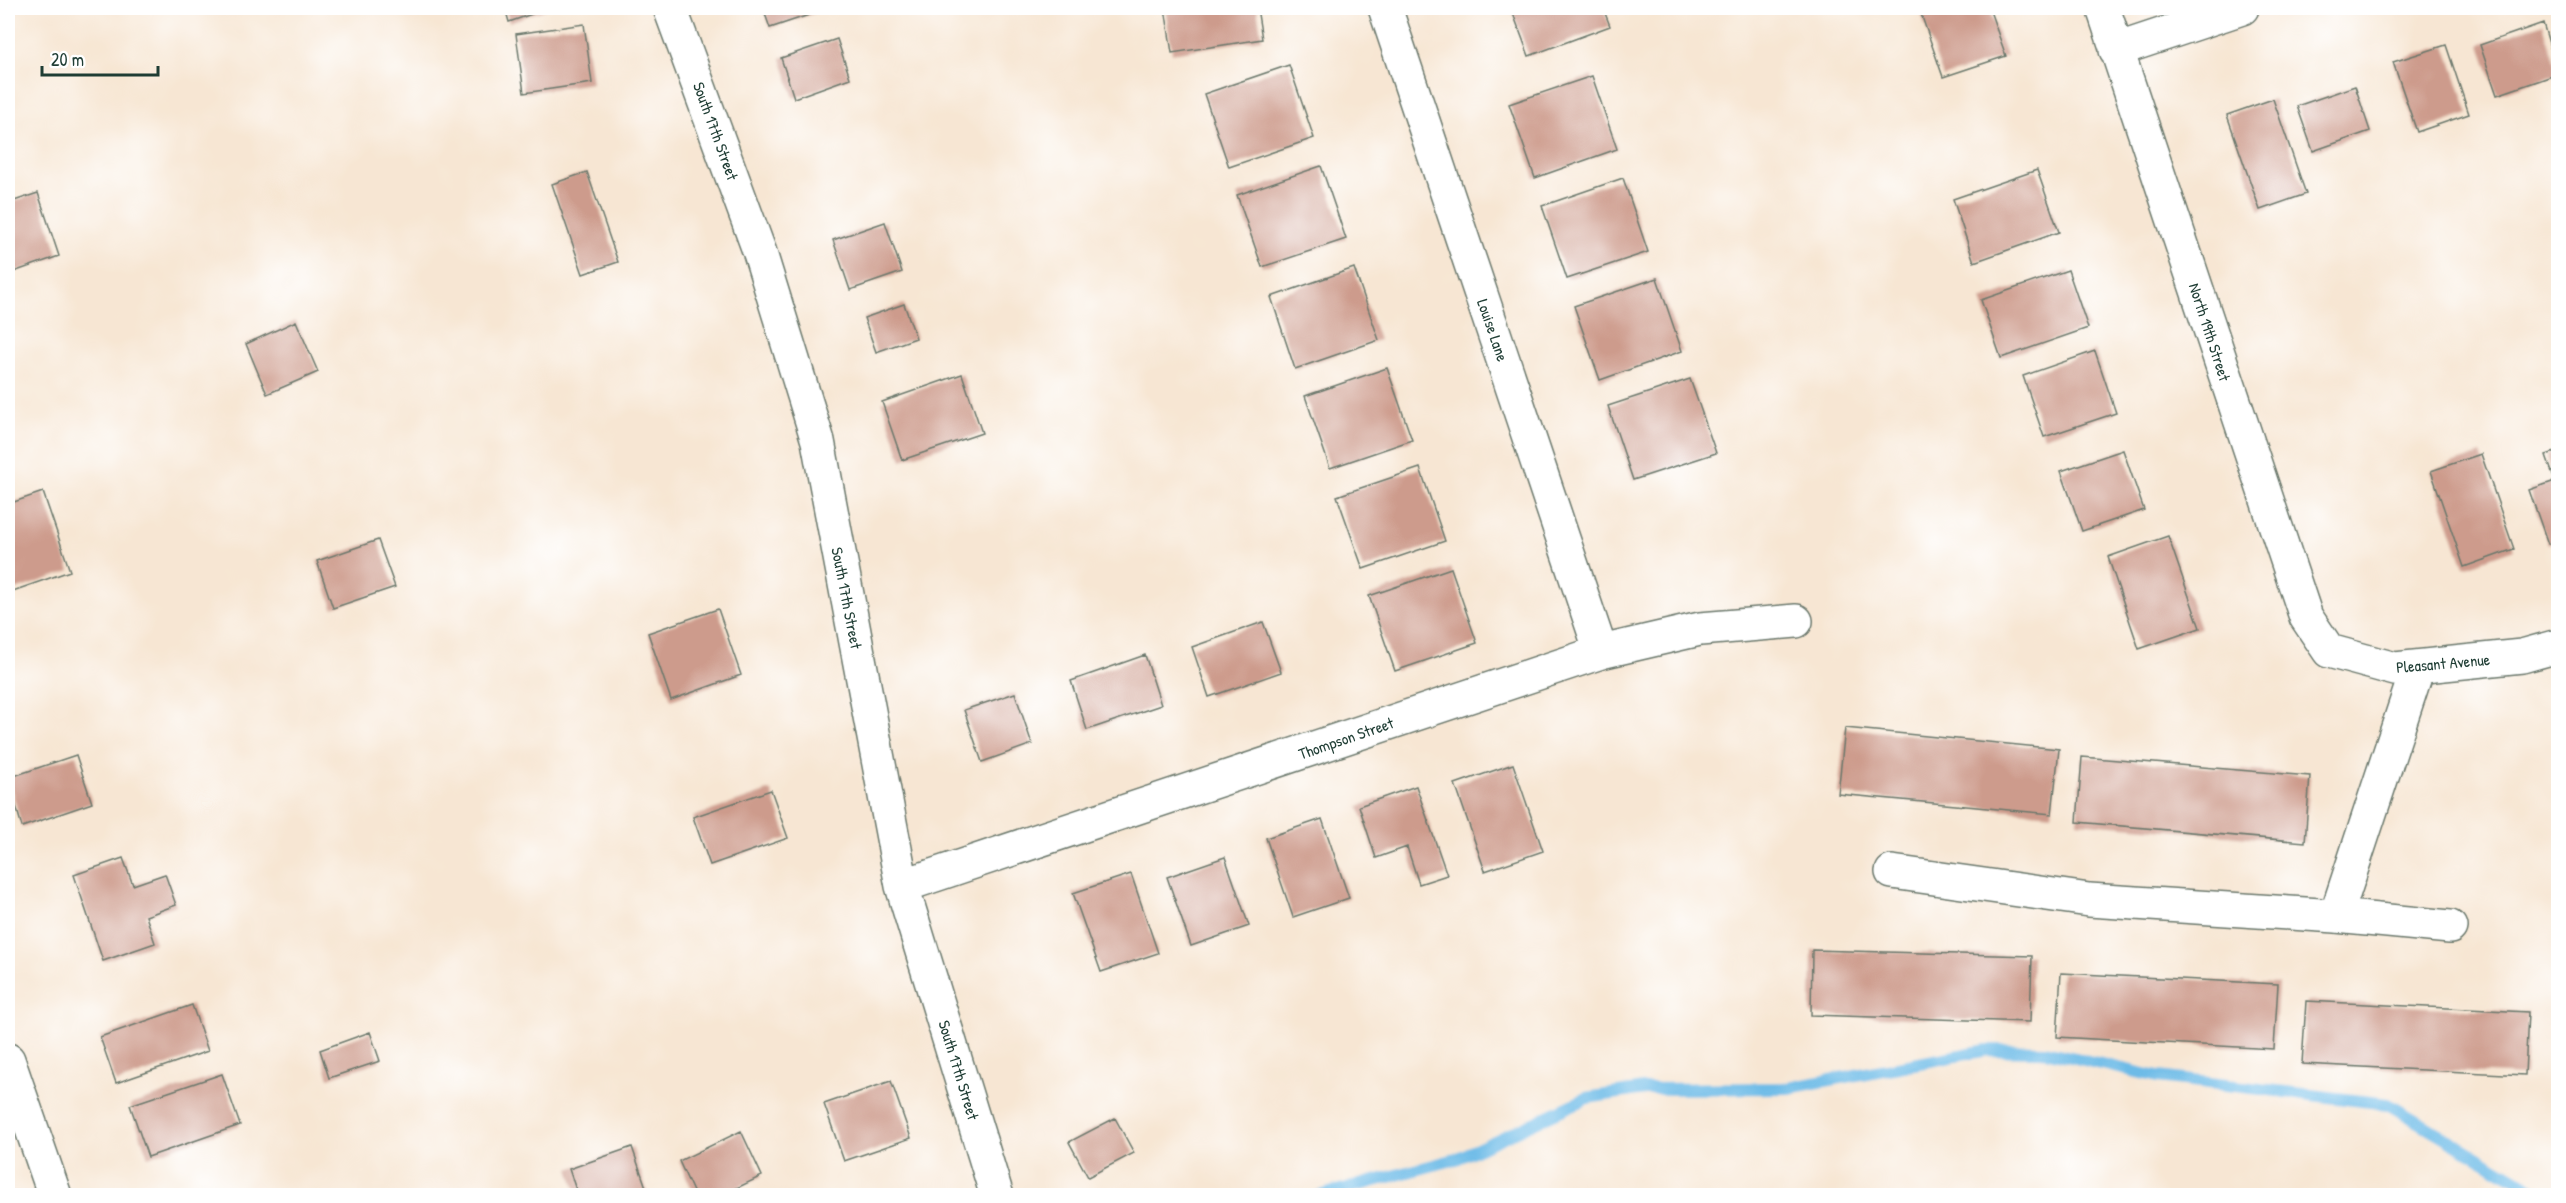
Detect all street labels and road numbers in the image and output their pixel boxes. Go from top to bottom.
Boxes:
street label: South 17th Street [688,79,744,184]
street label: North 19th Street [2184,280,2236,384]
street label: Louise Lane [1472,296,1514,365]
street label: South 17th Street [826,545,868,651]
street label: Pleasant Avenue [2395,648,2491,678]
street label: Thompson Street [1296,711,1397,765]
street label: South 17th Street [933,1018,985,1123]

